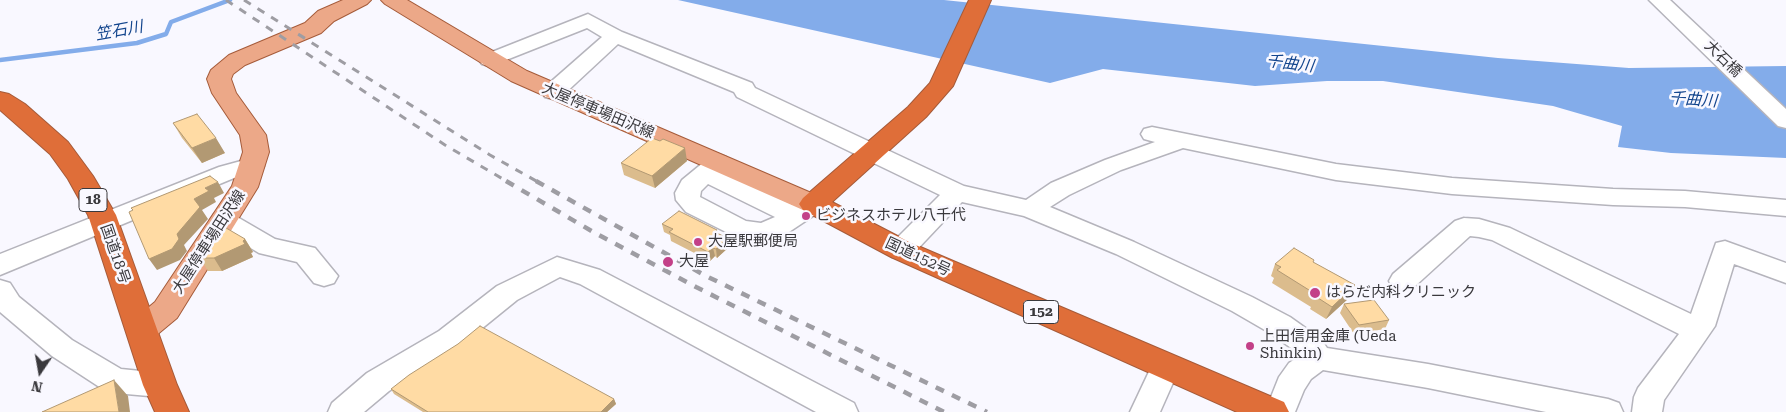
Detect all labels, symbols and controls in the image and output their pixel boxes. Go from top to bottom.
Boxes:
water label: 笠石川 [94,17,144,45]
street label: 大石橋 [1701,37,1745,81]
water label: 千曲川 [1265,52,1315,76]
street label: 大屋停車場田沢線 [539,79,657,143]
water label: 千曲川 [1668,89,1718,111]
street label: 大屋停車場田沢線 [169,187,249,297]
road number: 18 [79,188,107,212]
place label: ビジネスホテル八千代 [816,207,966,225]
marker: ビジネスホテル八千代 [800,210,812,222]
street label: 国道18号 [96,222,134,286]
place label: 大屋駅郵便局 [708,233,798,251]
street label: 国道152号 [882,234,954,280]
marker: 大屋駅郵便局 [692,236,704,248]
place label: 大屋 [679,253,709,271]
marker: 大屋 [661,255,675,269]
place label: はらだ内科クリニック [1326,284,1476,302]
marker: はらだ内科クリニック [1308,286,1322,300]
road number: 152 [1024,300,1058,324]
place label: 上田信用金庫 (Ueda Shinkin) [1260,328,1396,363]
marker: 上田信用金庫 (Ueda Shinkin) [1244,340,1256,352]
north arrow [15,347,65,397]
text: N [30,378,44,396]

